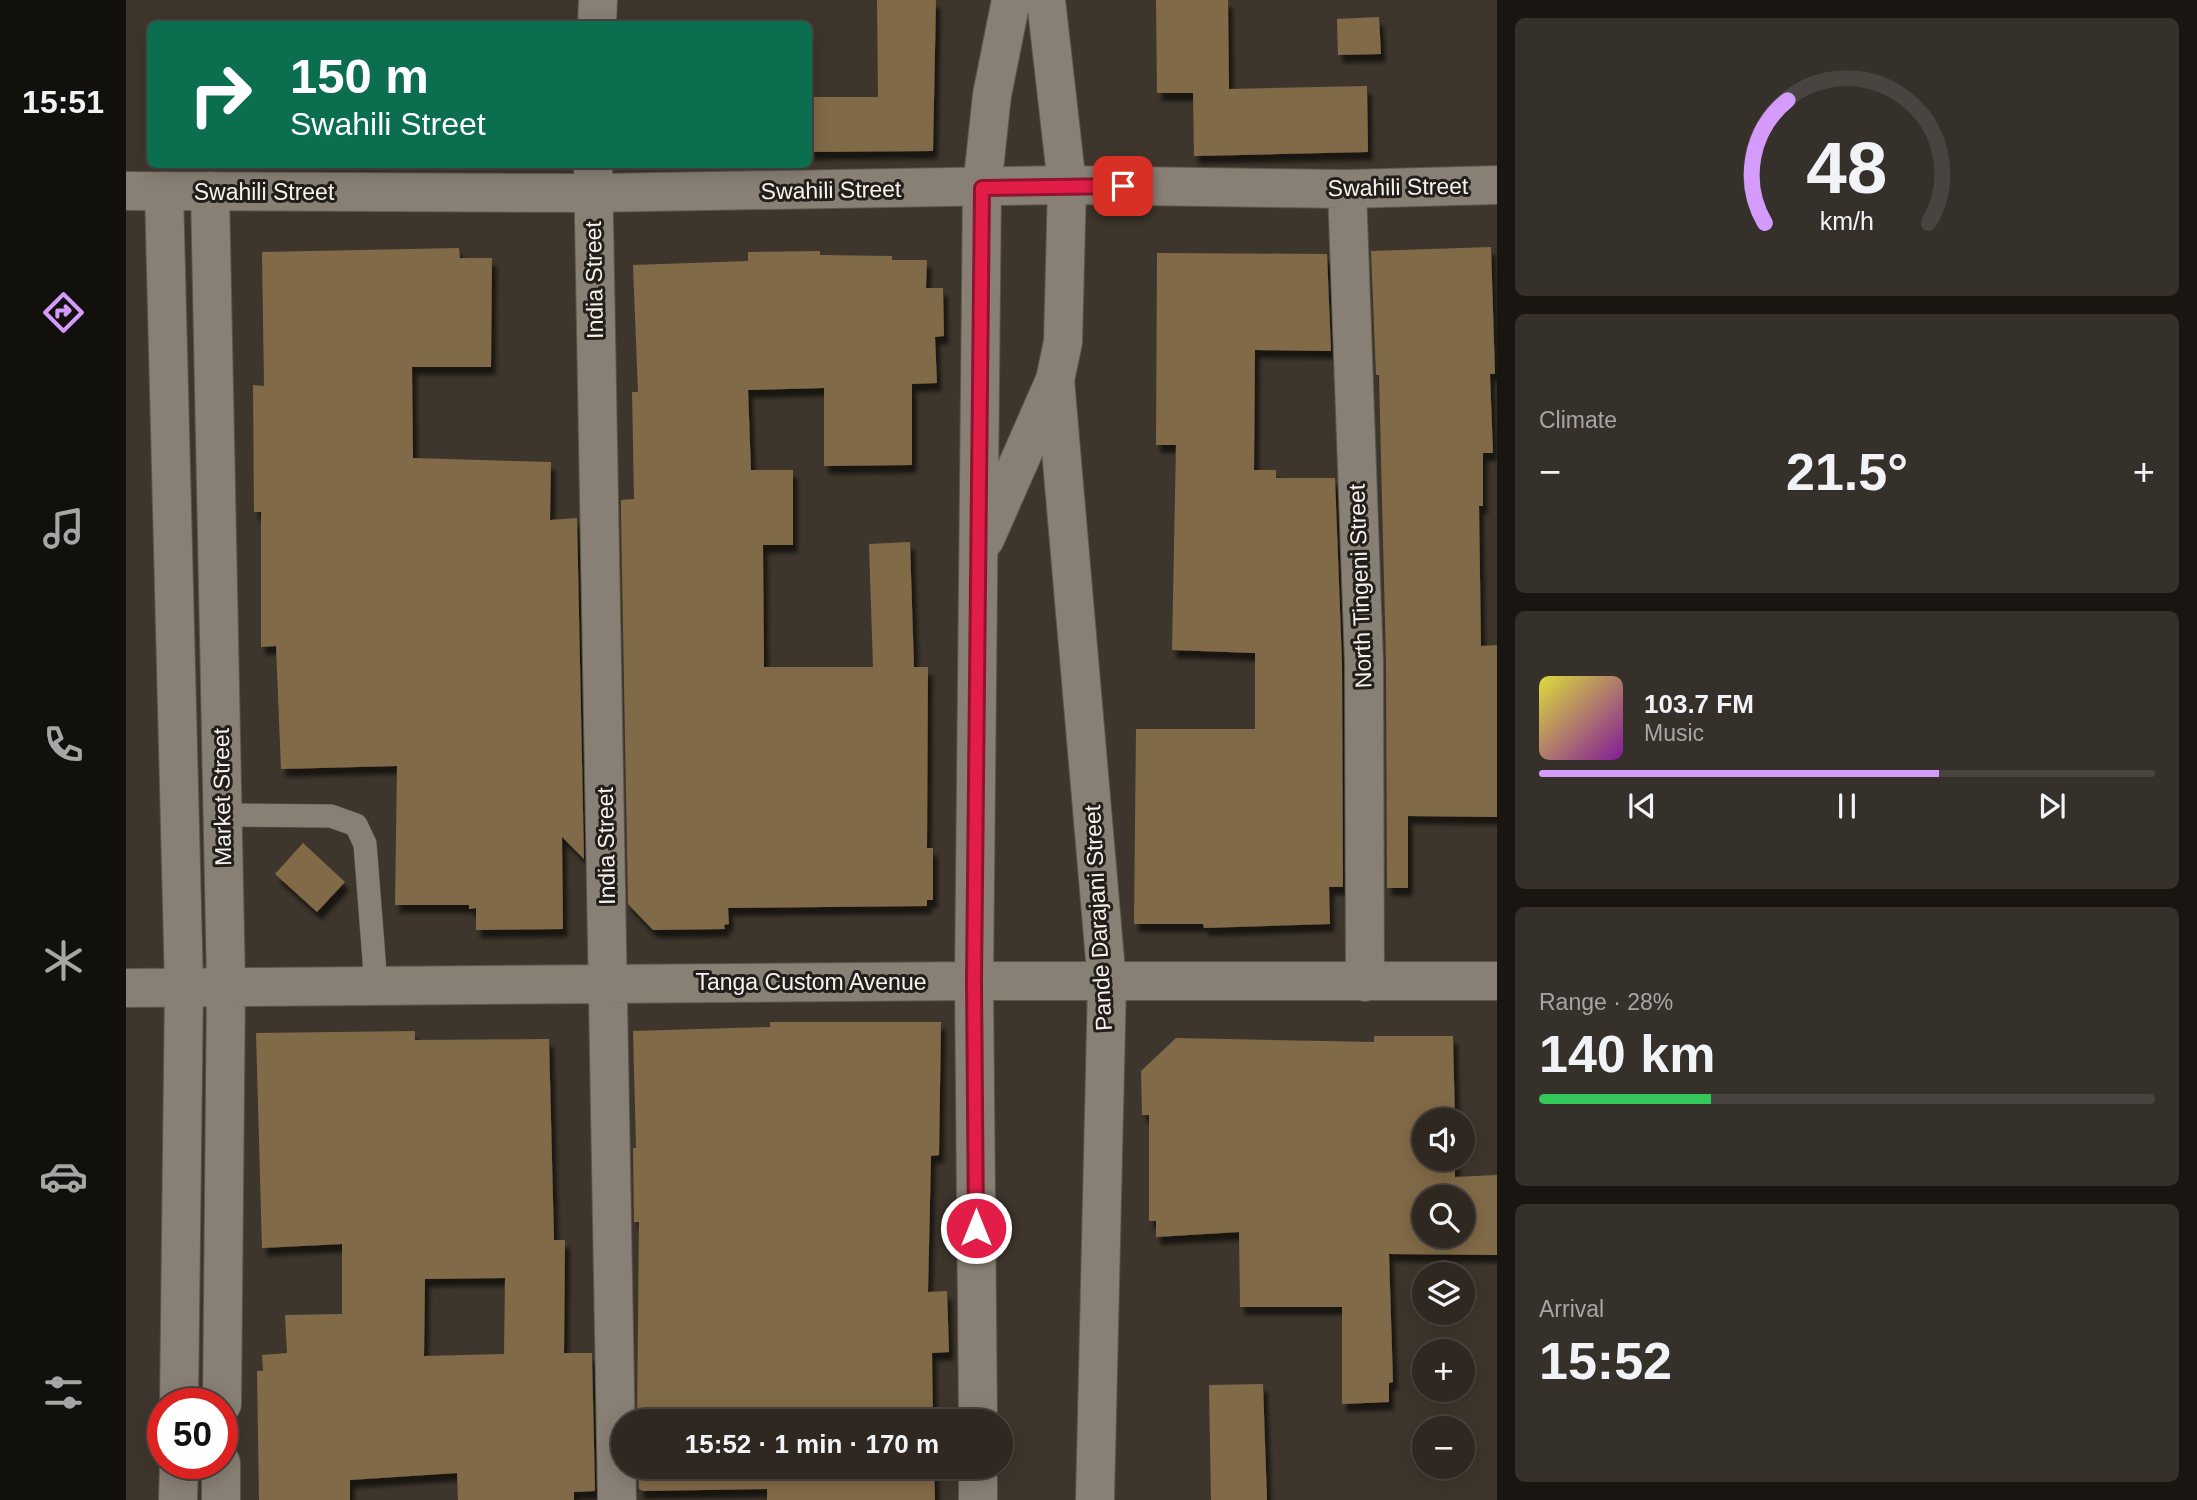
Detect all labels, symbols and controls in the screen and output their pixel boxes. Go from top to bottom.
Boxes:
icon: right [175,49,266,140]
text: 150 m [290,49,429,103]
text: 15:51 [22,84,104,120]
text: Swahili Street [290,106,486,142]
text: 48 [1807,128,1887,209]
pin [1093,156,1153,216]
icon: arrive [1104,167,1142,205]
street label: Swahili Street [1327,173,1469,201]
street label: Swahili Street [760,176,902,204]
street label: Swahili Street [194,179,335,205]
text: km/h [1820,207,1874,235]
street label: India Street [580,220,608,339]
icon: directions [39,288,88,337]
text: Climate [1539,407,1617,433]
text: 21.5° [1786,443,1908,501]
text: − [1539,451,1561,493]
text: + [2133,451,2155,493]
street label: North Tingeni Street [1343,483,1377,689]
icon: music [39,504,88,553]
text: 103.7 FM [1644,689,1754,719]
icon: phone [39,720,88,769]
text: Music [1644,720,1704,746]
street label: Market Street [208,727,236,866]
street label: India Street [592,786,620,905]
icon: previous [1623,787,1661,825]
icon: pause [1828,787,1866,825]
icon: next [2033,787,2071,825]
street label: Pande Darajani Street [1079,804,1117,1032]
icon: climate [39,936,88,985]
street label: Tanga Custom Avenue [695,969,927,995]
text: Range · 28% [1539,989,1673,1015]
text: 140 km [1539,1025,1715,1083]
map controls [1412,1108,1475,1479]
button: sound [1412,1108,1475,1171]
icon: car [39,1152,88,1201]
button: search [1412,1185,1475,1248]
position arrow [939,1191,1013,1265]
button: layers [1412,1262,1475,1325]
text: Arrival [1539,1296,1604,1322]
text: 15:52 [1539,1332,1672,1390]
button: + [1412,1339,1475,1402]
icon: filters [39,1368,88,1417]
speed limit sign: 50 [147,1388,238,1479]
button: − [1412,1416,1475,1479]
text: 15:52 · 1 min · 170 m [685,1429,939,1459]

